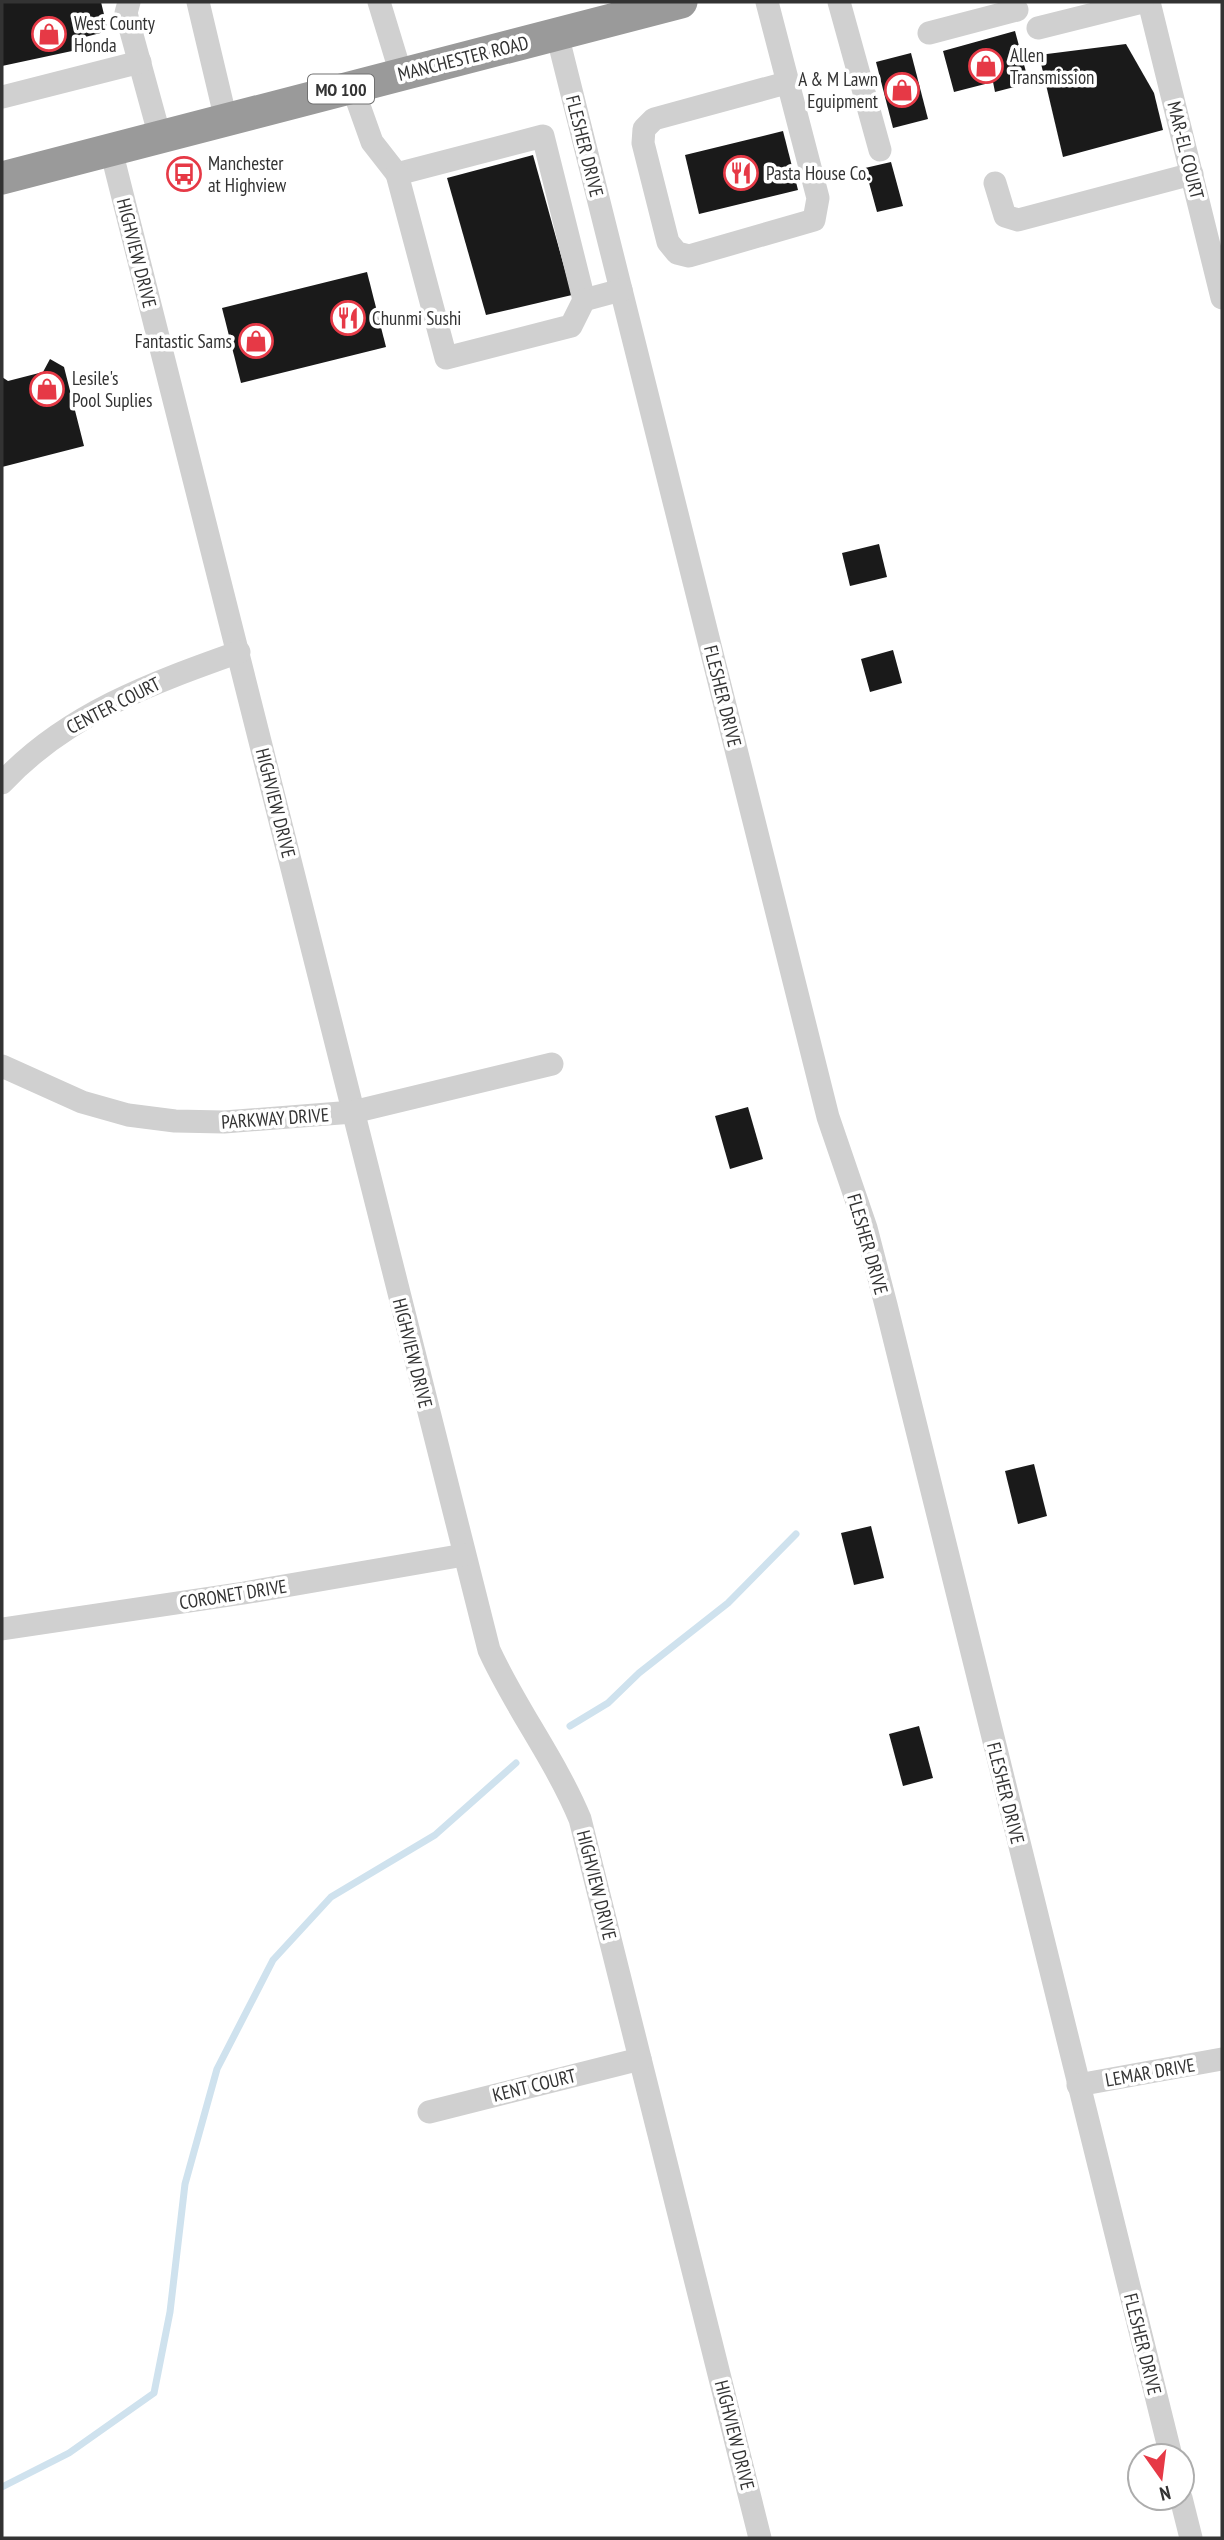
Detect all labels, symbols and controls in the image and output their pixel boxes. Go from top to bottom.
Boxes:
place label: West County Honda [74,11,156,57]
shop icon: West County Honda [30,15,68,53]
street label: MANCHESTER ROAD [395,30,531,86]
place label: Allen Transmission [1010,43,1094,89]
shop icon: Allen Transmission [967,47,1005,85]
place label: A & M Lawn Eguipment [798,67,879,113]
shop icon: A & M Lawn Eguipment [883,71,921,109]
road number: MO 100 [308,74,374,104]
street label: FLESHER DRIVE [561,93,609,199]
street label: MAR-EL COURT [1162,99,1210,202]
place label: Manchester at Highview [208,151,287,197]
restaurant icon: Pasta House Co. [722,154,760,192]
bus stop icon: Manchester at Highview [165,155,203,193]
place label: Pasta House Co. [766,161,870,185]
street label: HIGHVIEW DRIVE [112,196,162,310]
restaurant icon: Chunmi Sushi [329,299,367,337]
place label: Chunmi Sushi [372,306,461,330]
shop icon: Fantastic Sams [237,322,275,360]
place label: Fantastic Sams [135,329,232,353]
place label: Lesile's Pool Suplies [72,366,152,412]
shop icon: Lesile's Pool Suplies [28,370,66,408]
street label: FLESHER DRIVE [699,643,747,749]
street label: CENTER COURT [62,671,164,739]
street label: HIGHVIEW DRIVE [251,746,301,860]
street label: PARKWAY DRIVE [220,1102,330,1134]
street label: FLESHER DRIVE [842,1191,894,1297]
street label: HIGHVIEW DRIVE [388,1296,438,1410]
street label: CORONET DRIVE [178,1574,288,1614]
street label: FLESHER DRIVE [982,1740,1030,1846]
street label: HIGHVIEW DRIVE [572,1828,622,1942]
street label: LEMAR DRIVE [1103,2052,1197,2092]
street label: KENT COURT [490,2063,579,2107]
street label: FLESHER DRIVE [1119,2291,1167,2397]
street label: HIGHVIEW DRIVE [710,2378,760,2492]
north arrow [1126,2442,1196,2512]
text: N [1157,2481,1173,2506]

